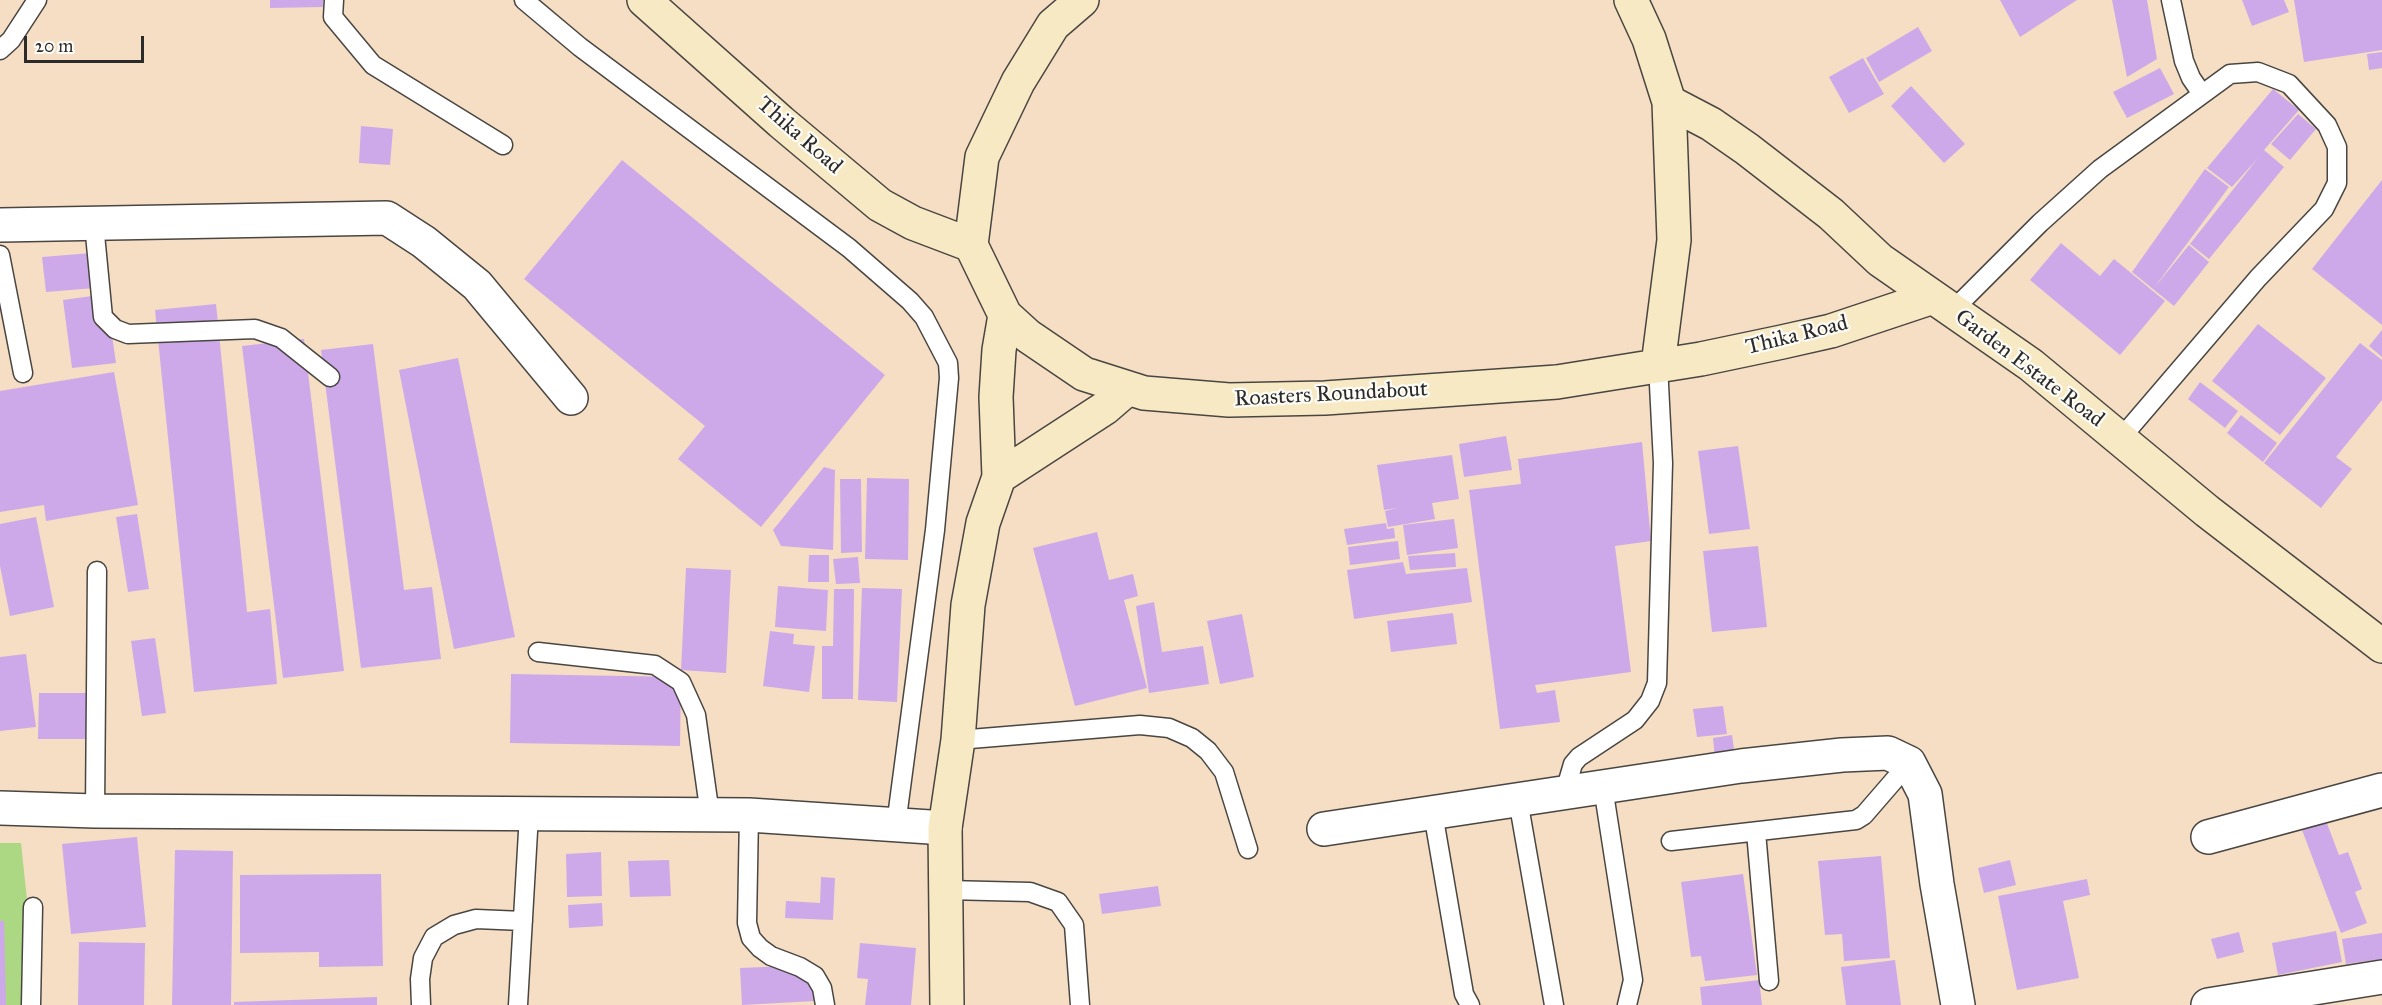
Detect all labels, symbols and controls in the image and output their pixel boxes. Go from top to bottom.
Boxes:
scale bar [27,24,147,62]
text: 20 m [35,35,73,57]
street label: Thika Road [751,92,847,180]
street label: Garden Estate Road [1949,304,2109,434]
street label: Thika Road [1743,311,1851,361]
street label: Roasters Roundabout [1234,377,1428,413]

